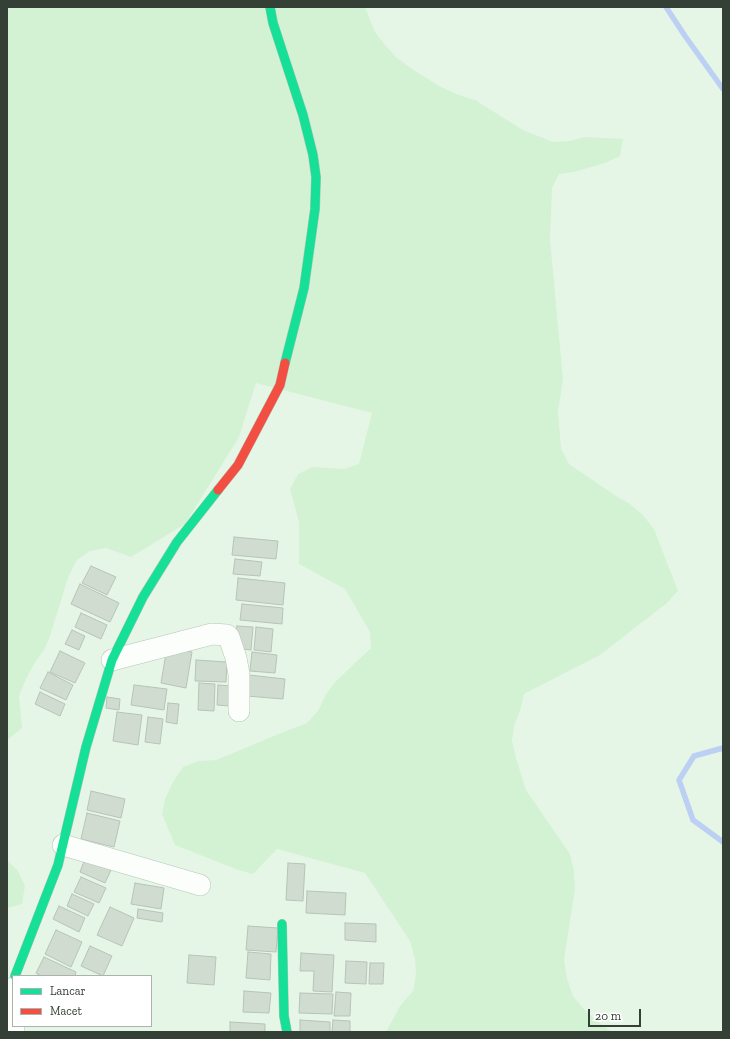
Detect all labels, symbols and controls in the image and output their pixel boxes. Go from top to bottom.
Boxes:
legend [12,975,152,1027]
text: Lancar [50,984,86,998]
scale bar [590,1001,643,1027]
text: Macet [50,1004,82,1018]
text: 20 m [595,1009,621,1023]

